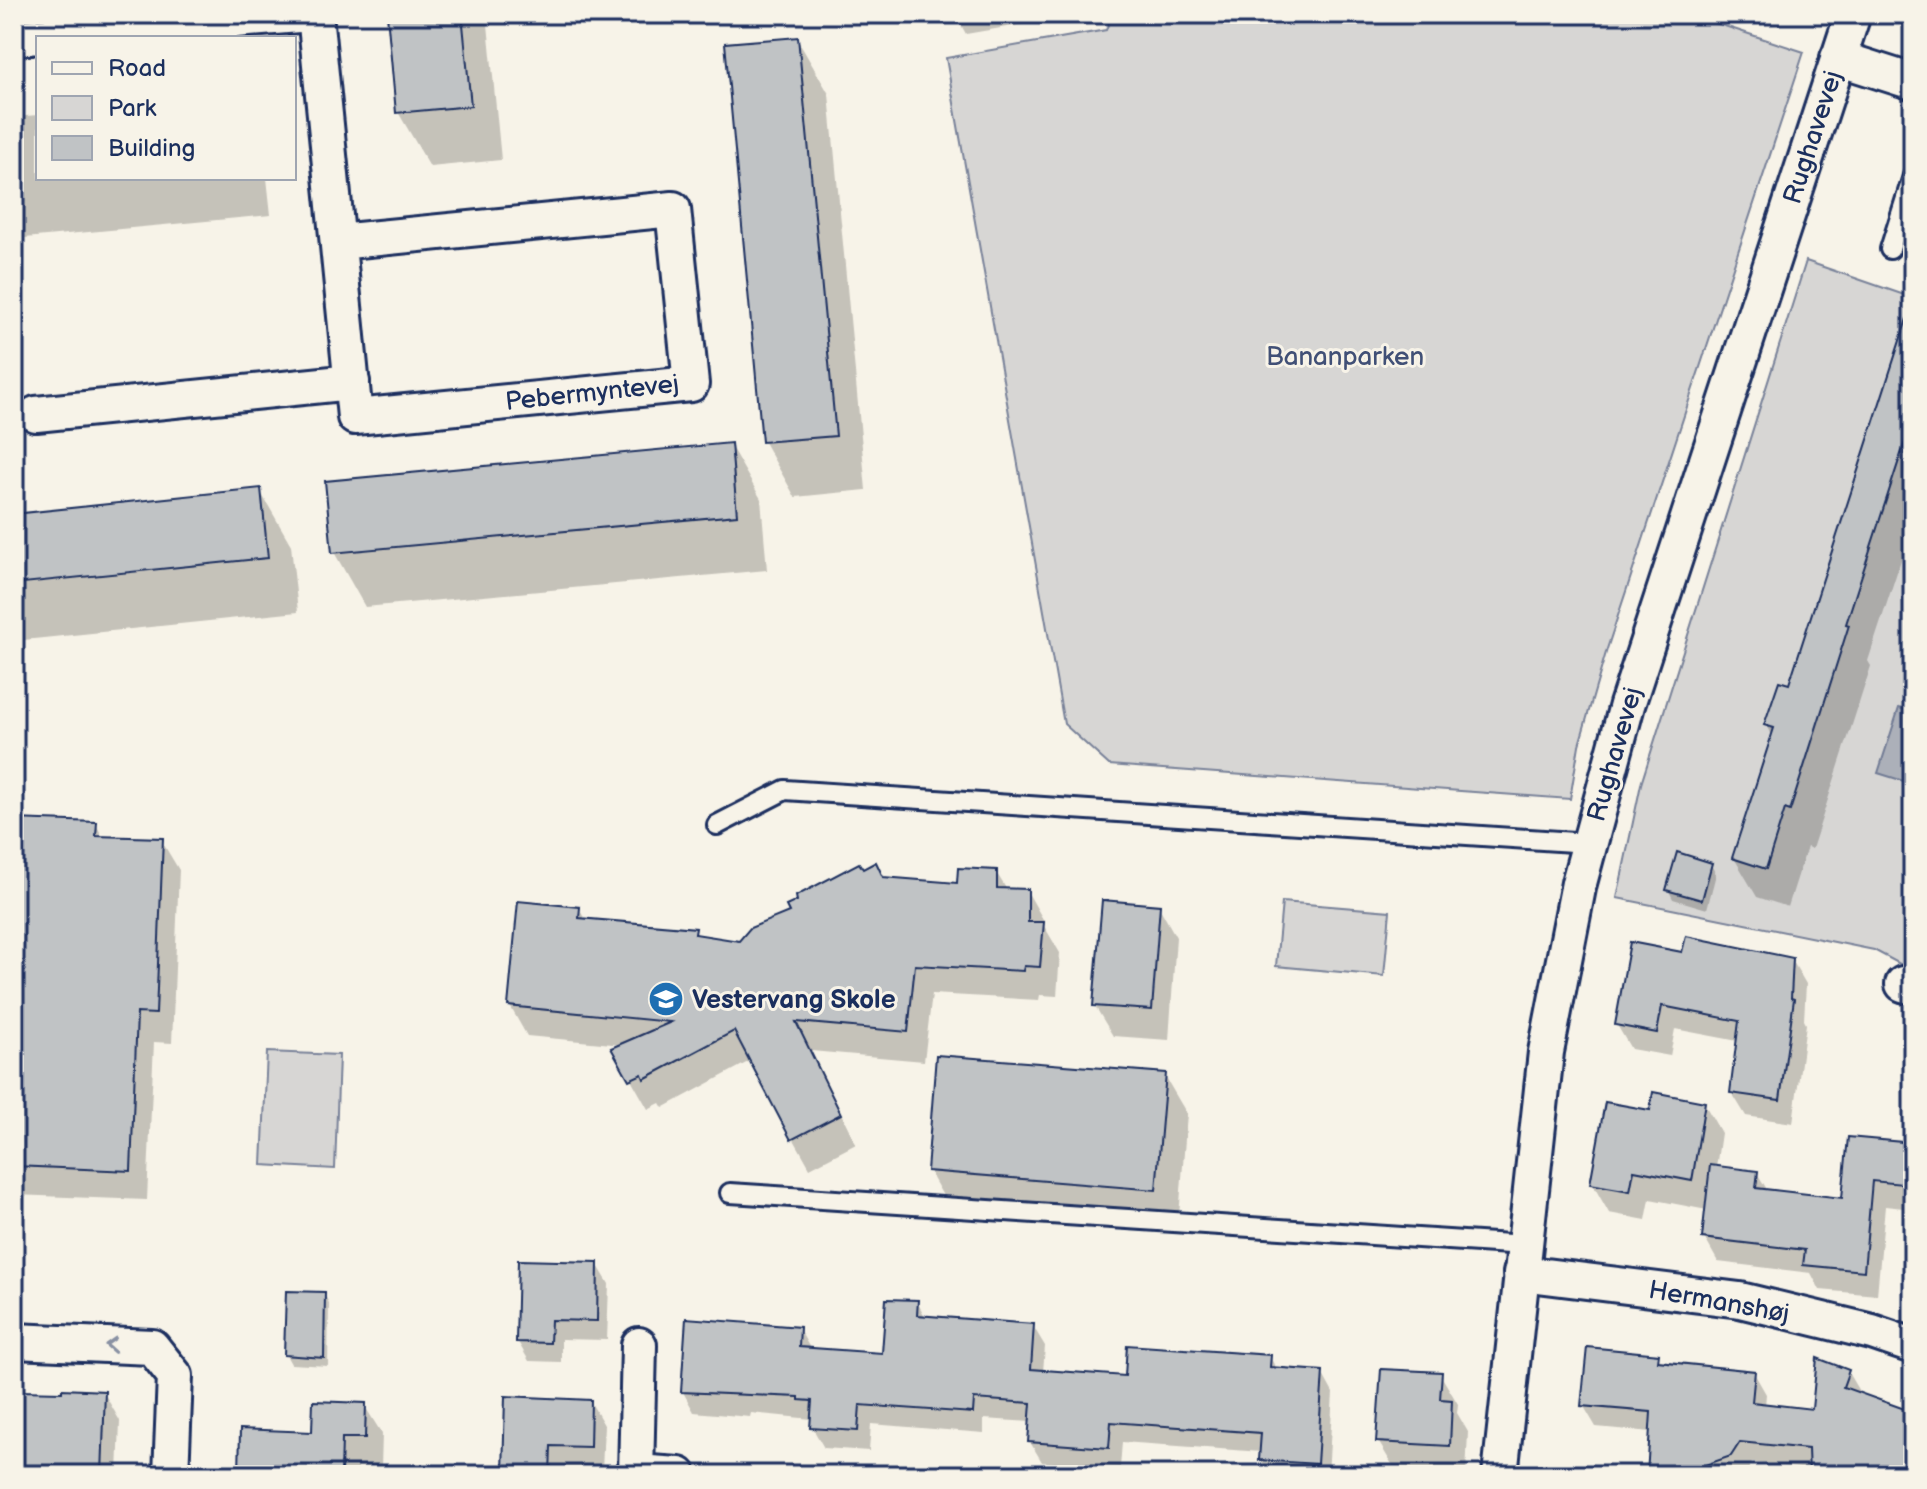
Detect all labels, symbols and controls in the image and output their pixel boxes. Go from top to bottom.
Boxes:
legend [36,36,296,180]
text: Road [108,54,166,83]
street label: Rughavevej [1777,67,1850,208]
text: Park [108,94,156,123]
text: Building [108,134,195,163]
park label: Bananparken [1266,342,1424,373]
street label: Pebermyntevej [504,369,680,418]
street label: Rughavevej [1581,684,1649,825]
school or university icon: Vestervang Skole [647,980,685,1018]
place label: Vestervang Skole [692,985,896,1016]
street label: Hermanshøj [1646,1275,1791,1330]
one-way arrow [104,1337,117,1354]

